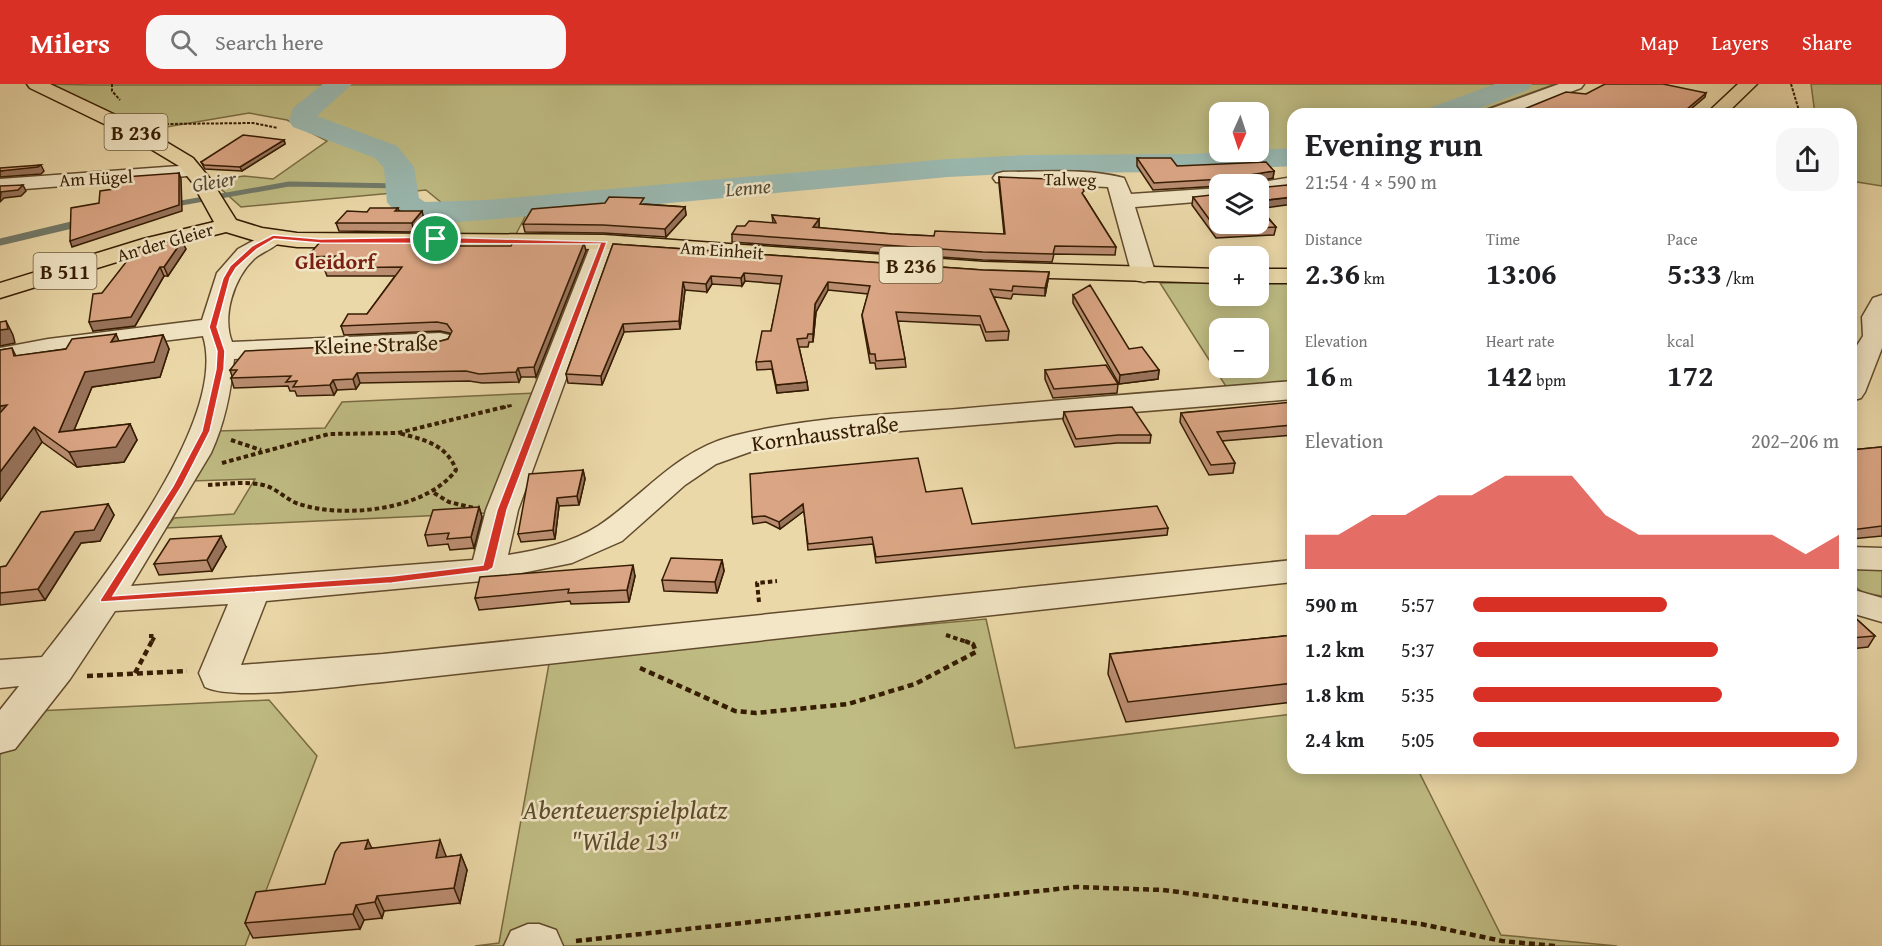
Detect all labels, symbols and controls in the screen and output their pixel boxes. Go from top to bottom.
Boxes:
search box [146,15,566,69]
text: Milers [30,22,110,63]
icon: search [167,26,200,59]
text: Search here [215,26,324,58]
text: Map [1640,27,1679,58]
text: Layers [1712,27,1769,58]
text: Share [1802,27,1852,58]
north arrow [1209,102,1269,162]
map controls [1209,102,1269,378]
road number: B 236 [104,114,168,150]
text: Evening run [1305,120,1482,168]
button: share [1776,128,1839,191]
street label: Am Hügel [58,163,134,193]
water label: Gleier [190,163,239,199]
street label: Talweg [1043,165,1097,193]
text: 21:54 · 4 × 590 m [1305,167,1437,196]
water label: Lenne [723,171,772,204]
button: layers [1209,174,1269,234]
pin [410,213,461,264]
street label: An der Gleier [113,215,217,269]
icon: arrive [419,222,452,255]
text: Distance [1305,227,1362,251]
text: Time [1486,227,1520,251]
text: Pace [1667,227,1698,251]
street label: Am Einheit [679,234,765,266]
district label: Gleidorf [295,245,377,277]
button: + [1209,246,1269,306]
road number: B 236 [880,247,942,283]
text: 2.36 [1305,251,1360,295]
text: 13:06 [1486,251,1557,295]
text: 5:33 [1667,251,1722,295]
road number: B 511 [34,253,97,289]
text: km [1360,266,1385,290]
text: /km [1722,266,1754,290]
button: − [1209,318,1269,378]
street label: Kleine Straße [313,326,439,362]
text: Elevation [1305,329,1368,353]
text: Heart rate [1486,329,1555,353]
text: kcal [1667,329,1694,353]
text: 16 [1305,353,1336,397]
text: 142 [1486,353,1533,397]
text: 172 [1667,353,1714,397]
text: m [1336,368,1353,392]
text: bpm [1533,368,1566,392]
street label: Kornhausstraße [749,407,901,459]
text: Elevation [1305,426,1383,455]
text: 202–206 m [1751,426,1839,455]
text: 590 m [1305,590,1358,619]
text: 5:57 [1401,590,1435,619]
text: 1.2 km [1305,635,1364,664]
text: 5:37 [1401,635,1435,664]
text: 1.8 km [1305,680,1364,709]
text: 5:35 [1401,680,1435,709]
text: 2.4 km [1305,725,1364,754]
text: 5:05 [1401,725,1435,754]
park label: Abenteuerspielplatz "Wilde 13" [522,789,728,860]

